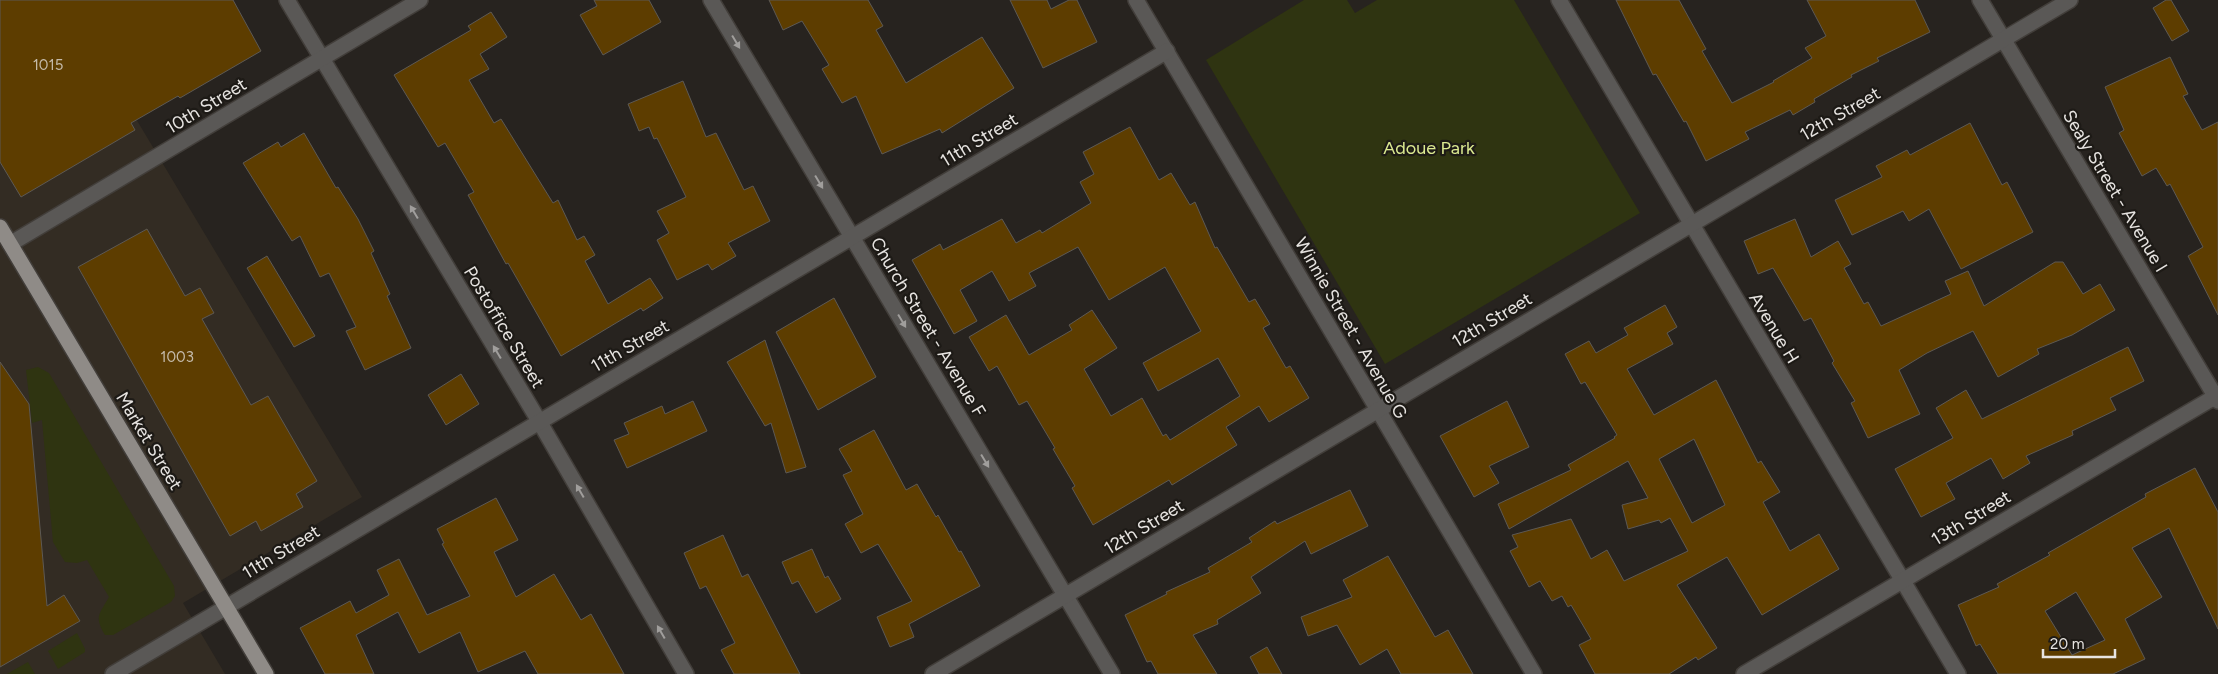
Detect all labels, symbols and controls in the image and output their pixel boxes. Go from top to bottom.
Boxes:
one-way arrow [731,35,740,48]
house number: 1015 [33,56,63,74]
street label: 10th Street [161,73,251,139]
street label: 12th Street [1796,82,1884,146]
street label: Sealy Street - Avenue I [2058,106,2172,276]
street label: 11th Street [936,108,1022,172]
park label: Adoue Park [1383,137,1475,159]
one-way arrow [814,175,823,188]
one-way arrow [409,206,418,219]
street label: Church Street - Avenue F [866,233,990,421]
street label: Winnie Street - Avenue G [1290,233,1412,423]
street label: Postoffice Street [459,262,549,392]
street label: 12th Street [1448,288,1536,352]
street label: Avenue H [1744,289,1804,367]
street label: 11th Street [587,315,673,377]
one-way arrow [898,315,907,328]
one-way arrow [492,345,501,358]
house number: 1003 [160,348,194,366]
street label: Market Street [111,388,187,494]
one-way arrow [981,454,990,467]
one-way arrow [575,485,584,498]
street label: 13th Street [1927,486,2015,550]
street label: 12th Street [1100,495,1188,559]
street label: 11th Street [238,520,324,584]
one-way arrow [657,625,666,638]
scale bar [2043,626,2116,658]
text: 20 m [2050,635,2084,653]

